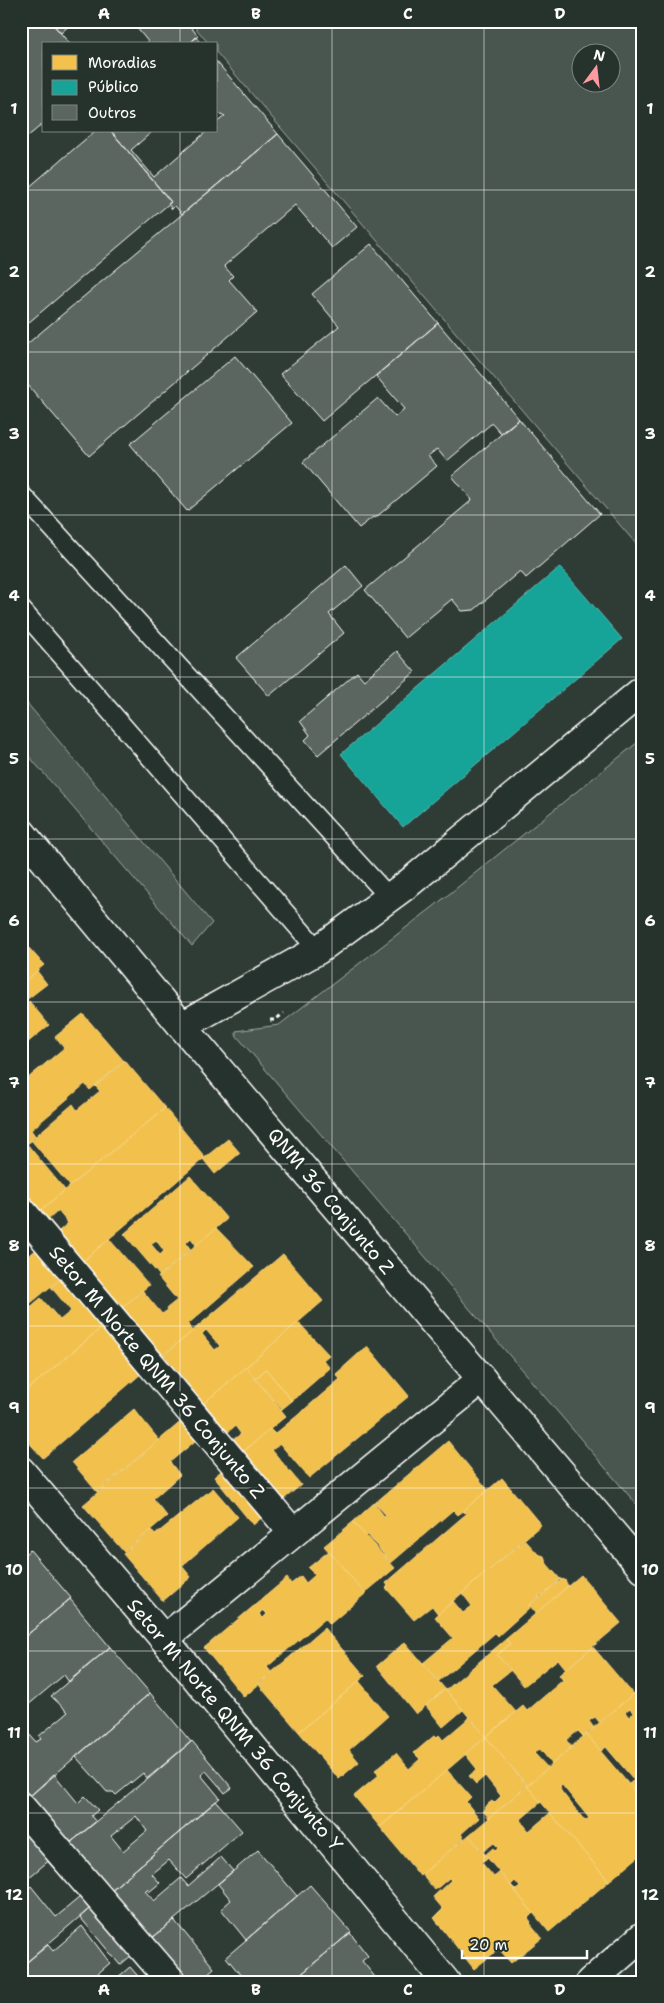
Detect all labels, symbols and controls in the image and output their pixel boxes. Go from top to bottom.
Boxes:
text: A [98,3,110,24]
text: B [251,3,261,24]
text: C [403,3,413,24]
text: D [554,3,566,24]
legend [42,42,218,132]
north arrow [572,42,622,92]
text: N [592,45,607,66]
text: Moradias [88,53,157,73]
text: Público [88,77,139,97]
text: 1 [10,98,18,119]
text: 1 [646,98,654,119]
text: Outros [88,103,136,123]
text: 2 [8,261,20,282]
text: 2 [644,261,656,282]
text: 3 [8,423,20,444]
text: 3 [644,423,656,444]
text: 4 [8,585,20,606]
text: 4 [644,585,656,606]
text: 5 [9,748,19,769]
text: 5 [645,748,655,769]
text: 6 [8,910,20,931]
text: 6 [644,910,656,931]
text: 7 [8,1072,20,1093]
text: 7 [644,1072,656,1093]
street label: QNM 36 Conjunto Z [262,1122,400,1280]
text: 8 [8,1235,20,1256]
text: 8 [644,1235,656,1256]
street label: Setor M Norte QNM 36 Conjunto Z [44,1240,270,1504]
text: 9 [8,1397,20,1418]
text: 9 [644,1397,656,1418]
text: 10 [5,1559,23,1580]
text: 10 [641,1559,659,1580]
street label: Setor M Norte QNM 36 Conjunto Y [122,1593,349,1857]
text: 11 [7,1722,21,1743]
text: 11 [643,1722,657,1743]
text: 12 [5,1884,23,1905]
text: 12 [641,1884,659,1905]
scale bar [462,1928,586,1960]
text: 20 m [469,1935,508,1955]
text: A [98,1979,110,2000]
text: B [251,1979,261,2000]
text: C [403,1979,413,2000]
text: D [554,1979,566,2000]

